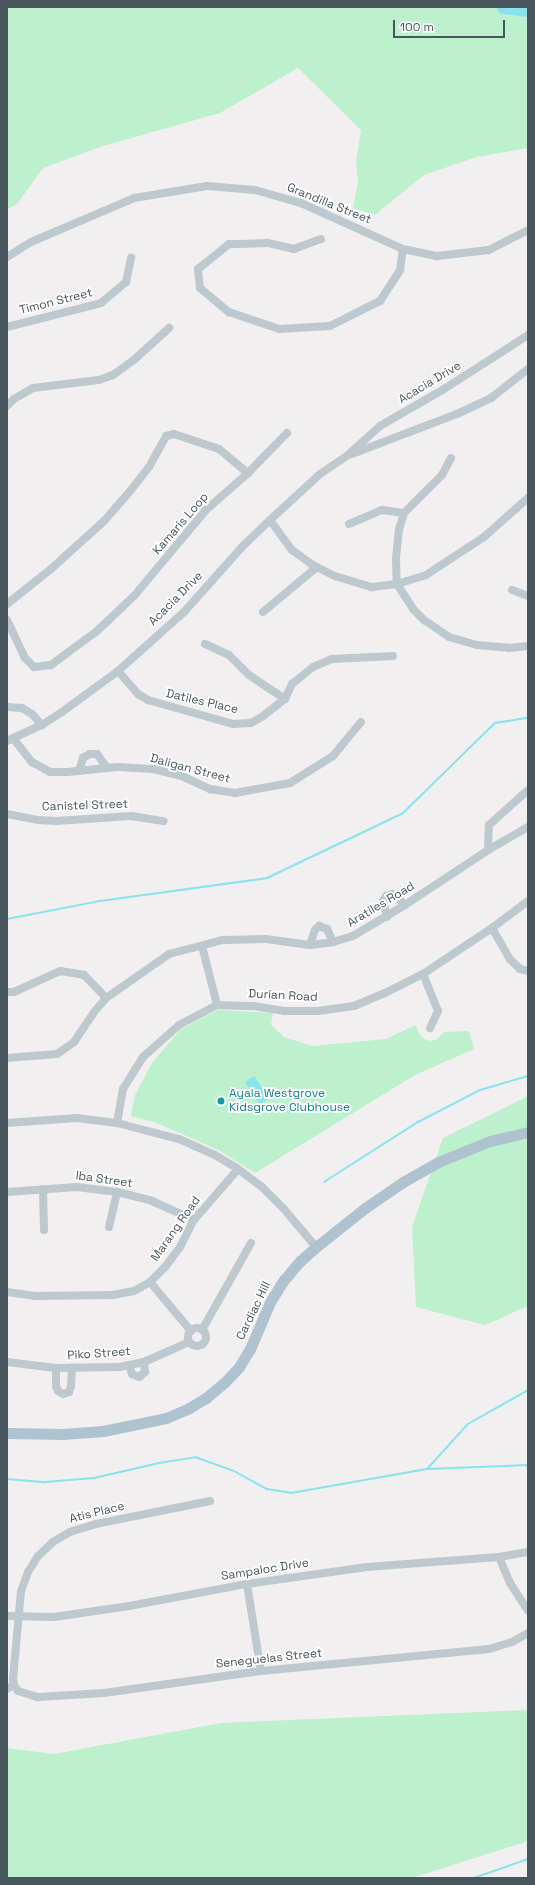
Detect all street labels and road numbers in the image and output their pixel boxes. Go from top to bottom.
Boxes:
street label: Grandilla Street [285,181,373,227]
street label: Timon Street [18,286,94,318]
street label: Acacia Drive [396,359,464,407]
street label: Kamaris Loop [150,490,212,558]
street label: Acacia Drive [146,569,206,629]
street label: Datiles Place [165,687,239,717]
street label: Daligan Street [148,751,232,787]
street label: Canistel Street [42,797,128,815]
street label: Aratiles Road [345,879,417,931]
street label: Durian Road [248,987,318,1005]
street label: Iba Street [75,1169,133,1191]
street label: Marang Road [148,1194,204,1264]
street label: Cardiac Hill [234,1279,274,1343]
street label: Piko Street [67,1345,131,1363]
street label: Atis Place [68,1499,126,1527]
street label: Sampaloc Drive [220,1556,310,1584]
street label: Seneguelas Street [215,1646,323,1672]

